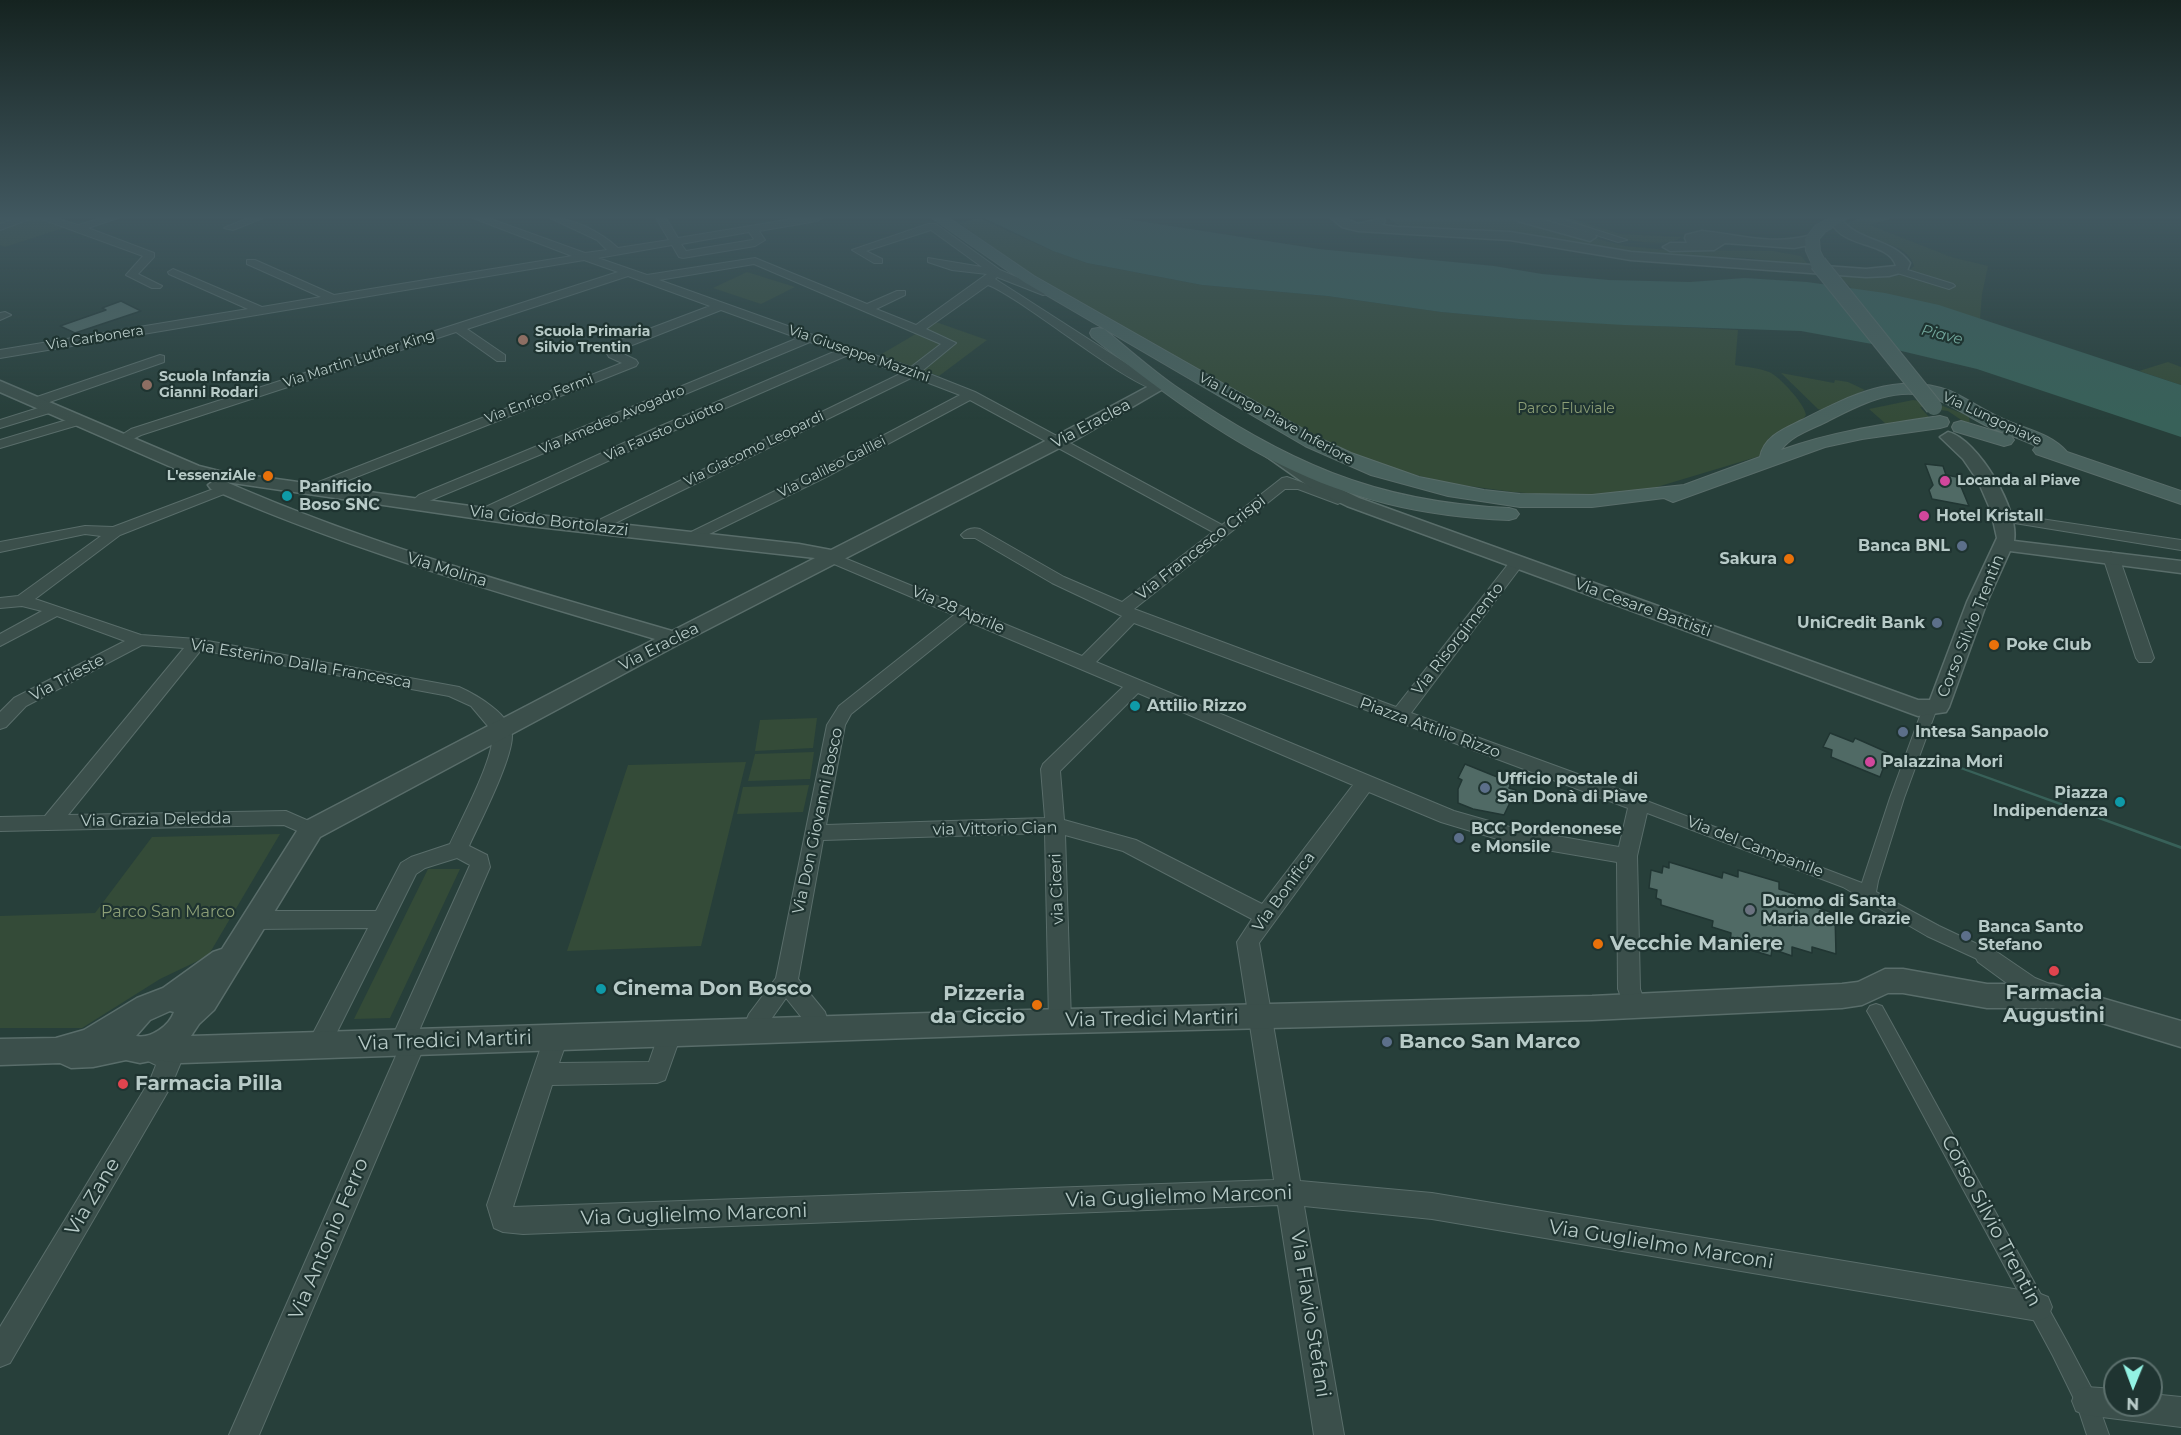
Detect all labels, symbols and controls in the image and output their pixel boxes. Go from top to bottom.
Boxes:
water label: Piave [1919,321,1965,349]
street label: Via Carbonera [45,322,145,354]
street label: Via Giuseppe Mazzini [786,322,932,386]
place label: Scuola Primaria Silvio Trentin [535,324,650,356]
street label: Via Martin Luther King [281,327,437,391]
marker: Scuola Primaria Silvio Trentin [516,333,530,347]
place label: Scuola Infanzia Gianni Rodari [159,369,270,402]
street label: Via Lungo Piave Inferiore [1196,369,1356,469]
street label: Via Enrico Fermi [482,371,596,427]
marker: Scuola Infanzia Gianni Rodari [140,378,154,392]
street label: Via Amedeo Avogadro [537,382,687,458]
street label: Via Lungopiave [1940,389,2044,449]
street label: Via Eraclea [1048,395,1134,453]
street label: Via Fausto Guiotto [602,397,726,465]
park label: Parco Fluviale [1517,401,1615,417]
street label: Via Giacomo Leopardi [681,408,827,490]
street label: Via Galileo Galilei [775,432,889,502]
place label: L'essenziAle [167,468,256,484]
marker: L'essenziAle [261,469,275,483]
place label: Locanda al Piave [1957,473,2080,489]
marker: Locanda al Piave [1938,474,1952,488]
place label: Panificio Boso SNC [299,477,380,515]
marker: Panificio Boso SNC [280,489,294,503]
street label: Via Francesco Crispi [1132,491,1270,605]
street label: Via Giodo Bortolazzi [468,502,630,540]
place label: Hotel Kristall [1936,506,2044,526]
marker: Hotel Kristall [1917,509,1931,523]
place label: Banca BNL [1858,536,1950,556]
marker: Banca BNL [1955,539,1969,553]
street label: Via Molina [405,549,489,591]
place label: Sakura [1720,549,1777,569]
marker: Sakura [1782,552,1796,566]
street label: Corso Silvio Trentin [1934,552,2008,700]
street label: Via Cesare Battisti [1572,574,1714,642]
street label: Via Risorgimento [1408,579,1508,699]
street label: Via 28 Aprile [909,582,1007,638]
place label: UniCredit Bank [1797,613,1925,633]
marker: UniCredit Bank [1930,616,1944,630]
street label: Via Eraclea [616,619,702,675]
street label: Via Esterino Dalla Francesca [189,635,413,693]
place label: Poke Club [2006,635,2091,655]
marker: Poke Club [1987,638,2001,652]
street label: Via Trieste [26,650,108,706]
street label: Piazza Attilio Rizzo [1357,694,1503,762]
place label: Attilio Rizzo [1147,696,1247,716]
marker: Attilio Rizzo [1128,699,1142,713]
place label: Intesa Sanpaolo [1915,722,2049,742]
marker: Intesa Sanpaolo [1896,725,1910,739]
street label: Via Don Giovanni Bosco [789,726,847,916]
place label: Palazzina Mori [1882,752,2003,772]
marker: Palazzina Mori [1863,755,1877,769]
place label: Ufficio postale di San Donà di Piave [1497,769,1648,807]
marker: Ufficio postale di San Donà di Piave [1478,781,1492,795]
place label: Piazza Indipendenza [1993,783,2108,821]
marker: Piazza Indipendenza [2113,795,2127,809]
street label: Via Grazia Deledda [81,809,231,831]
street label: Via del Campanile [1684,812,1826,882]
street label: via Vittorio Cian [932,818,1058,840]
place label: BCC Pordenonese e Monsile [1471,819,1622,857]
marker: BCC Pordenonese e Monsile [1452,831,1466,845]
street label: Via Bonifica [1249,848,1319,936]
street label: via Ciceri [1046,853,1068,925]
place label: Duomo di Santa Maria delle Grazie [1762,891,1911,929]
park label: Parco San Marco [101,902,235,922]
marker: Duomo di Santa Maria delle Grazie [1743,903,1757,917]
place label: Banca Santo Stefano [1978,917,2083,955]
marker: Banca Santo Stefano [1959,929,1973,943]
place label: Vecchie Maniere [1610,932,1783,956]
marker: Vecchie Maniere [1591,937,1605,951]
marker: Farmacia Augustini [2047,964,2061,978]
place label: Cinema Don Bosco [613,977,812,1001]
place label: Farmacia Augustini [2003,981,2105,1028]
marker: Cinema Don Bosco [594,982,608,996]
place label: Pizzeria da Ciccio [930,982,1025,1029]
marker: Pizzeria da Ciccio [1030,998,1044,1012]
street label: Via Tredici Martiri [1065,1005,1239,1033]
street label: Via Tredici Martiri [358,1026,532,1056]
place label: Banco San Marco [1399,1030,1580,1054]
marker: Banco San Marco [1380,1035,1394,1049]
place label: Farmacia Pilla [135,1072,283,1096]
marker: Farmacia Pilla [116,1077,130,1091]
street label: Corso Silvio Trentin [1936,1131,2046,1311]
street label: Via Zane [60,1154,126,1240]
street label: Via Antonio Ferro [284,1155,374,1323]
street label: Via Guglielmo Marconi [1065,1181,1293,1213]
street label: Via Guglielmo Marconi [580,1199,808,1231]
street label: Via Guglielmo Marconi [1547,1215,1775,1275]
street label: Via Flavio Stefani [1285,1229,1335,1399]
north arrow [2103,1357,2163,1417]
text: N [2126,1394,2139,1413]

